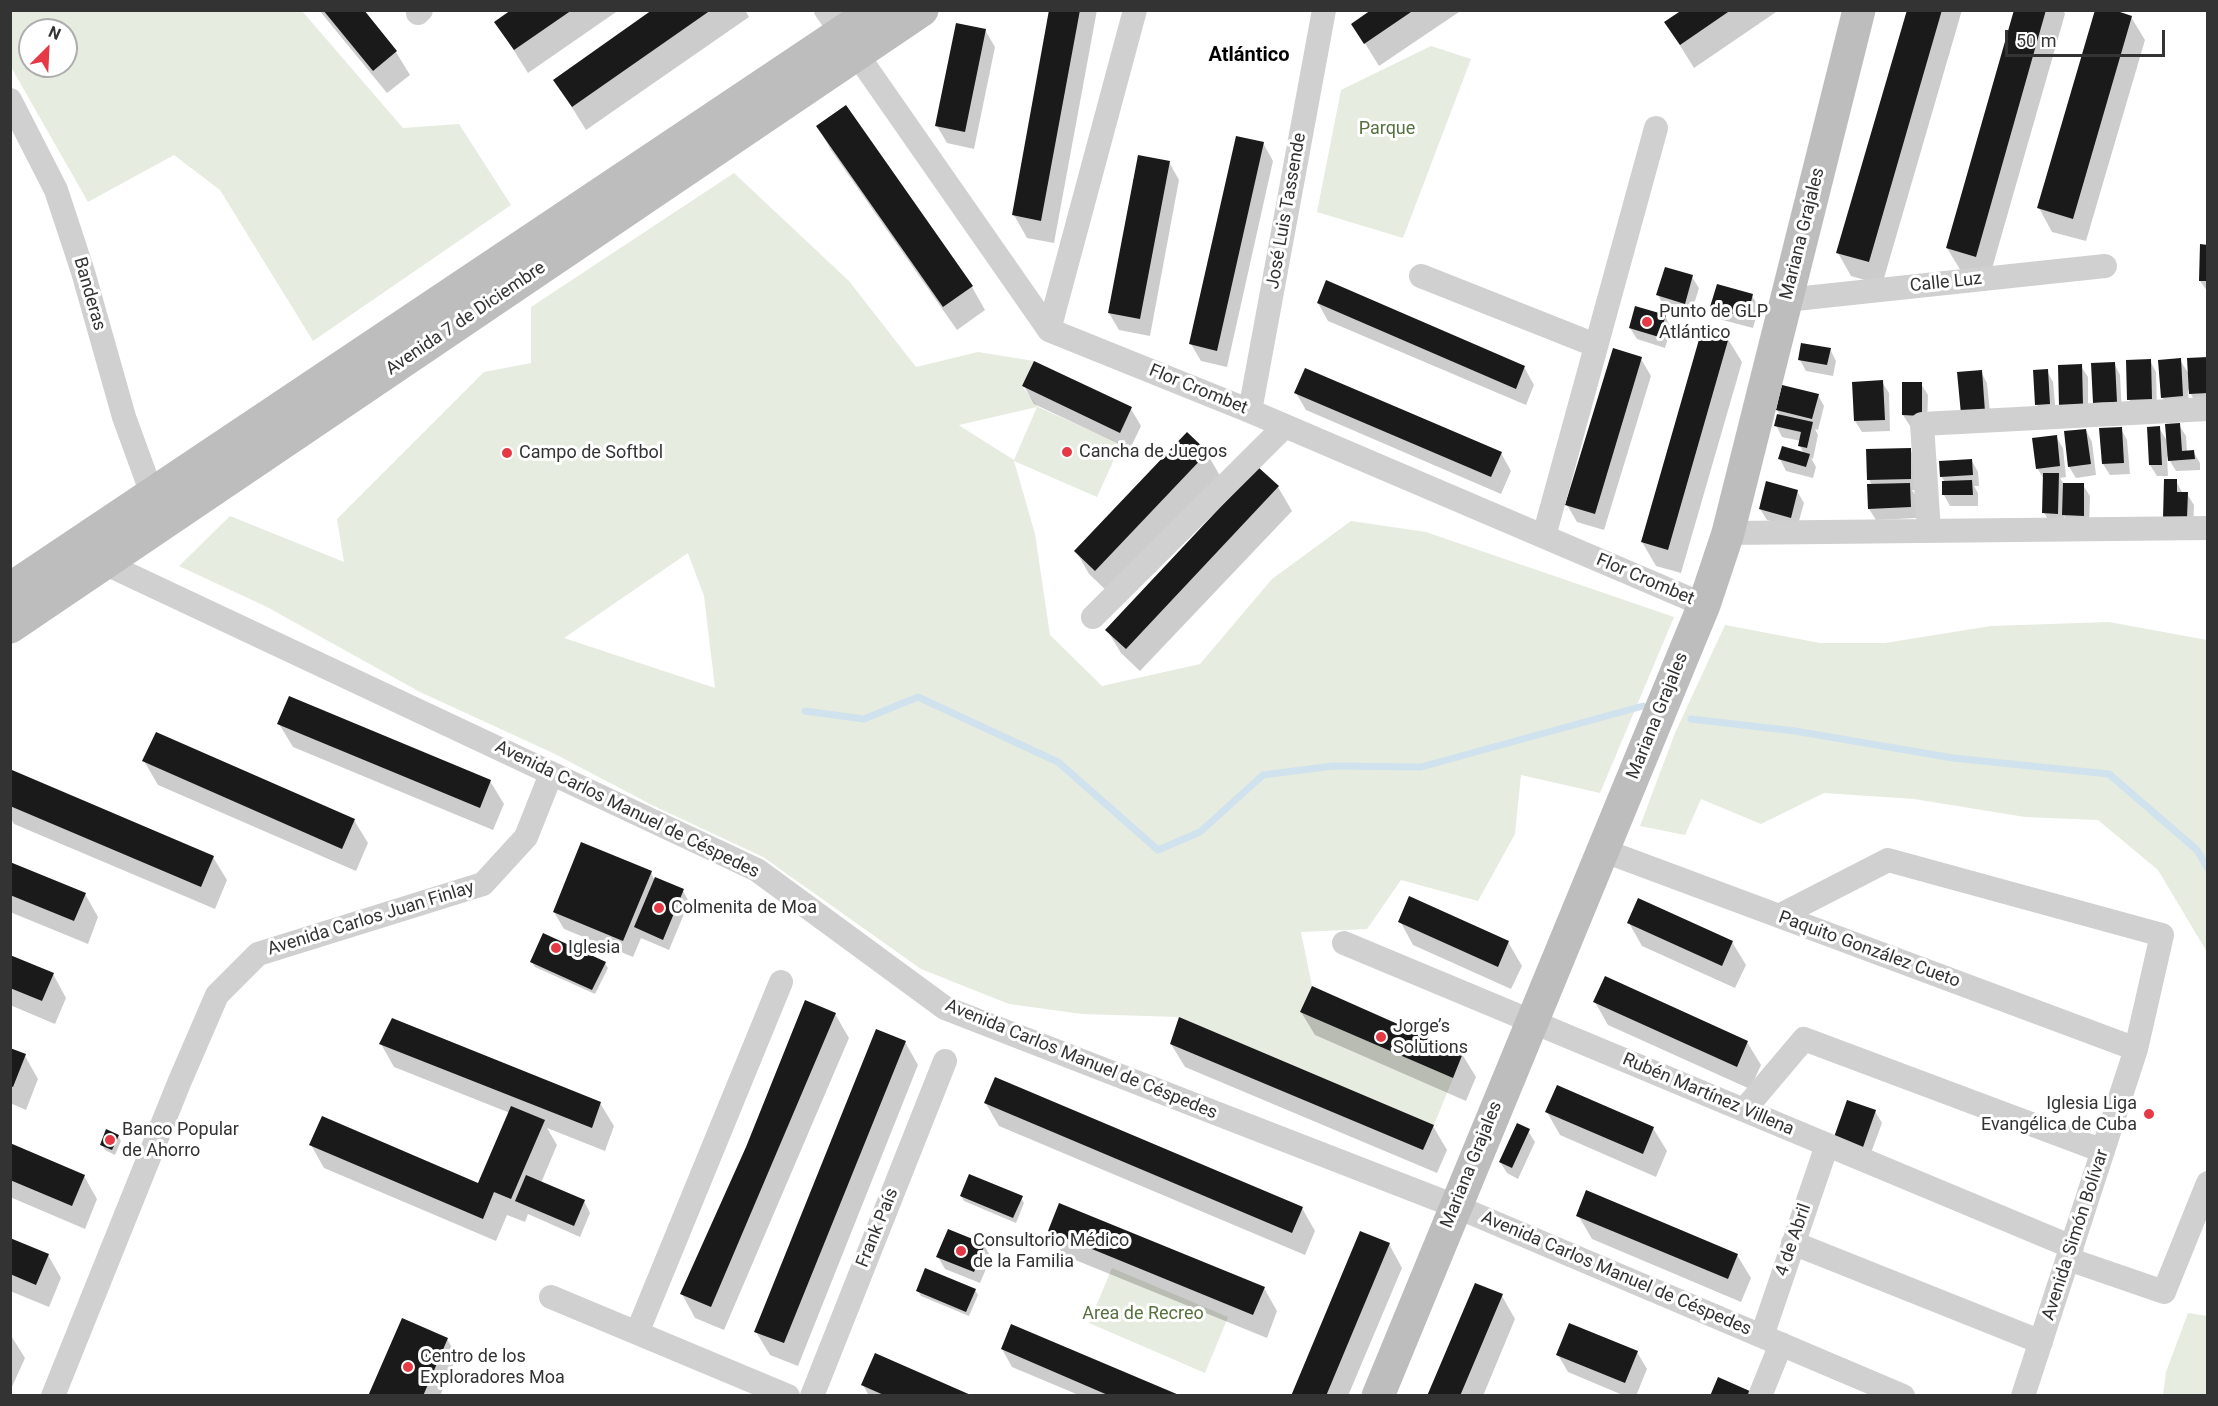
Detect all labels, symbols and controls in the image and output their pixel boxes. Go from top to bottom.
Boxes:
north arrow [18,18,78,78]
scale bar [2008,18,2168,56]
text: N [46,22,64,44]
text: 50 m [2016,30,2056,51]
district label: Atlántico [1208,44,1290,68]
park label: Parque [1359,118,1415,140]
street label: José Luis Tassende [1263,131,1311,291]
street label: Mariana Grajales [1776,166,1830,302]
street label: Banderas [68,255,110,333]
street label: Avenida 7 de Diciembre [382,258,550,380]
street label: Calle Luz [1909,268,1983,298]
place label: Punto de GLP Atlántico [1659,301,1768,344]
marker: Punto de GLP Atlántico [1640,315,1654,329]
street label: Flor Crombet [1146,360,1250,420]
place label: Cancha de Juegos [1079,441,1227,463]
place label: Campo de Softbol [519,442,663,464]
marker: Cancha de Juegos [1060,445,1074,459]
marker: Campo de Softbol [500,446,514,460]
street label: Flor Crombet [1593,550,1697,610]
street label: Mariana Grajales [1623,649,1693,783]
street label: Avenida Carlos Manuel de Céspedes [491,736,763,884]
street label: Avenida Carlos Juan Finlay [265,877,477,961]
place label: Colmenita de Moa [671,897,817,919]
marker: Colmenita de Moa [652,901,666,915]
street label: Paquito González Cueto [1775,907,1963,993]
place label: Iglesia [568,937,620,959]
marker: Iglesia [549,941,563,955]
street label: Avenida Carlos Manuel de Céspedes [942,995,1220,1125]
place label: Jorge’s Solutions [1393,1016,1468,1058]
marker: Jorge’s Solutions [1374,1030,1388,1044]
street label: Rubén Martínez Villena [1619,1049,1797,1141]
place label: Iglesia Liga Evangélica de Cuba [1981,1093,2137,1136]
street label: Mariana Grajales [1437,1098,1507,1232]
marker: Iglesia Liga Evangélica de Cuba [2142,1107,2156,1121]
place label: Banco Popular de Ahorro [122,1119,239,1162]
marker: Banco Popular de Ahorro [103,1133,117,1147]
street label: Avenida Simón Bolívar [2038,1147,2114,1323]
street label: Frank País [852,1185,904,1271]
street label: 4 de Abril [1772,1201,1816,1279]
street label: Avenida Carlos Manuel de Céspedes [1478,1207,1754,1341]
place label: Consultorio Médico de la Familia [973,1230,1129,1272]
marker: Consultorio Médico de la Familia [954,1244,968,1258]
park label: Area de Recreo [1082,1303,1204,1325]
place label: Centro de los Exploradores Moa [420,1346,565,1388]
marker: Centro de los Exploradores Moa [401,1360,415,1374]

